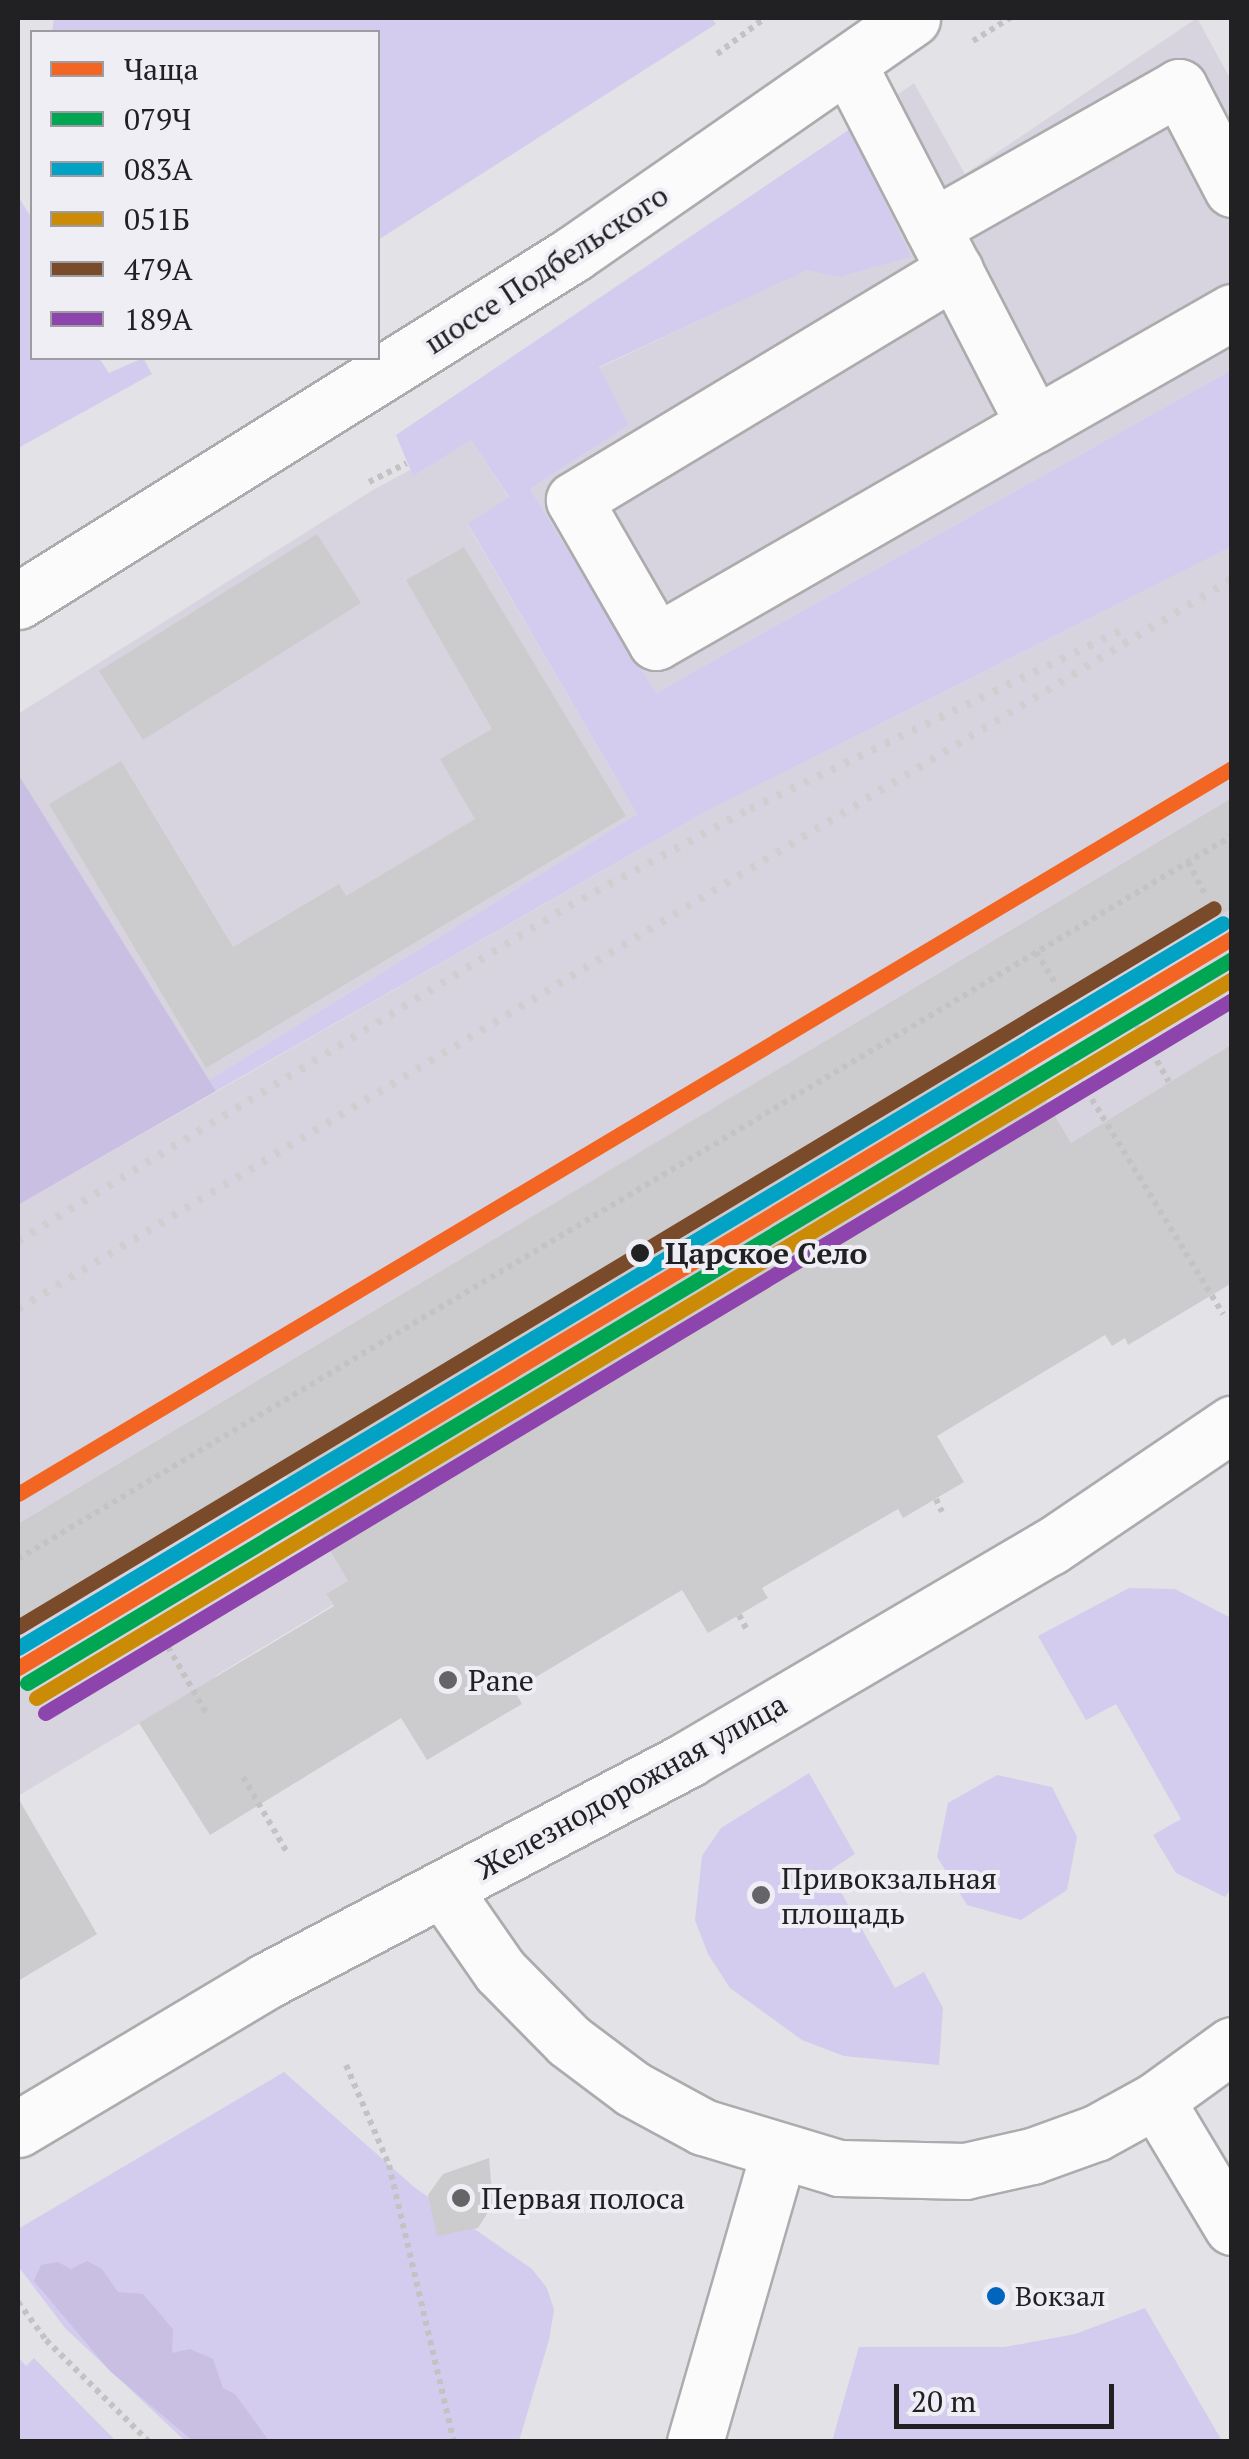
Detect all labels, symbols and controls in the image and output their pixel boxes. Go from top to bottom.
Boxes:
legend [30,30,380,360]
text: Чаща [124,49,199,89]
text: 079Ч [124,99,191,139]
text: 083А [124,149,192,189]
street label: шоссе Подбельского [417,177,675,361]
text: 051Б [124,199,190,239]
text: 479А [124,249,192,289]
text: 189А [124,299,192,339]
place label: Царское Село [665,1235,867,1271]
marker: Царское Село [624,1237,656,1269]
place label: Pane [468,1662,534,1698]
marker: Pane [437,1669,459,1691]
street label: Железнодорожная улица [469,1685,793,1887]
place label: Привокзальная площадь [781,1860,997,1930]
marker: Привокзальная площадь [750,1884,772,1906]
place label: Первая полоса [481,2180,685,2216]
marker: Первая полоса [450,2187,472,2209]
place label: Вокзал [1015,2279,1105,2313]
marker: Вокзал [986,2286,1006,2306]
scale bar [899,2364,1119,2426]
text: 20 m [911,2381,976,2421]

